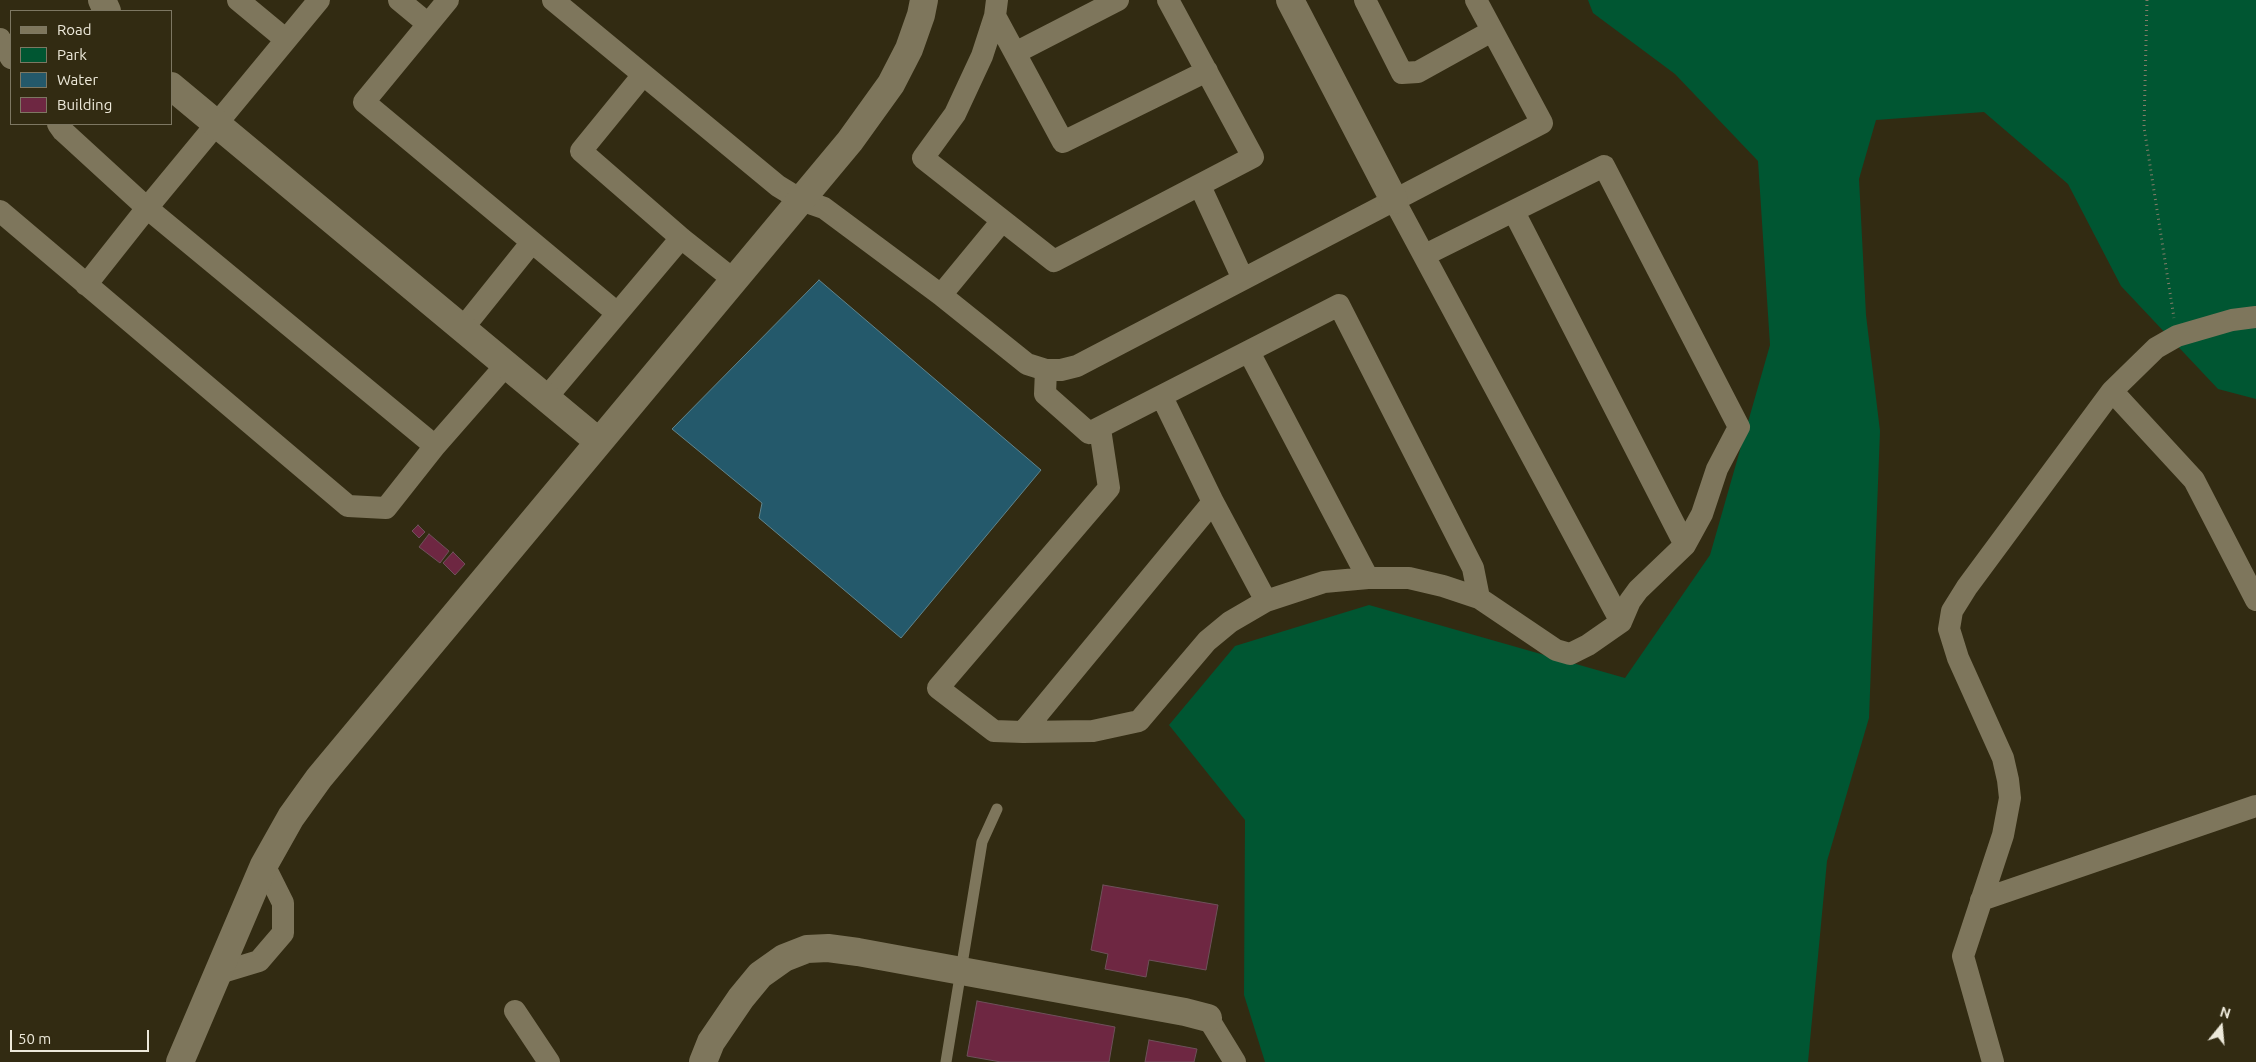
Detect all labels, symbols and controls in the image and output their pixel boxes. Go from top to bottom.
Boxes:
legend [10,10,172,125]
text: Road [57,21,92,38]
text: Park [57,46,87,63]
text: Water [57,71,98,88]
text: Building [57,96,112,113]
north arrow [2196,1002,2246,1052]
text: N [2218,1003,2233,1022]
scale bar [12,1020,151,1052]
text: 50 m [18,1030,51,1047]

